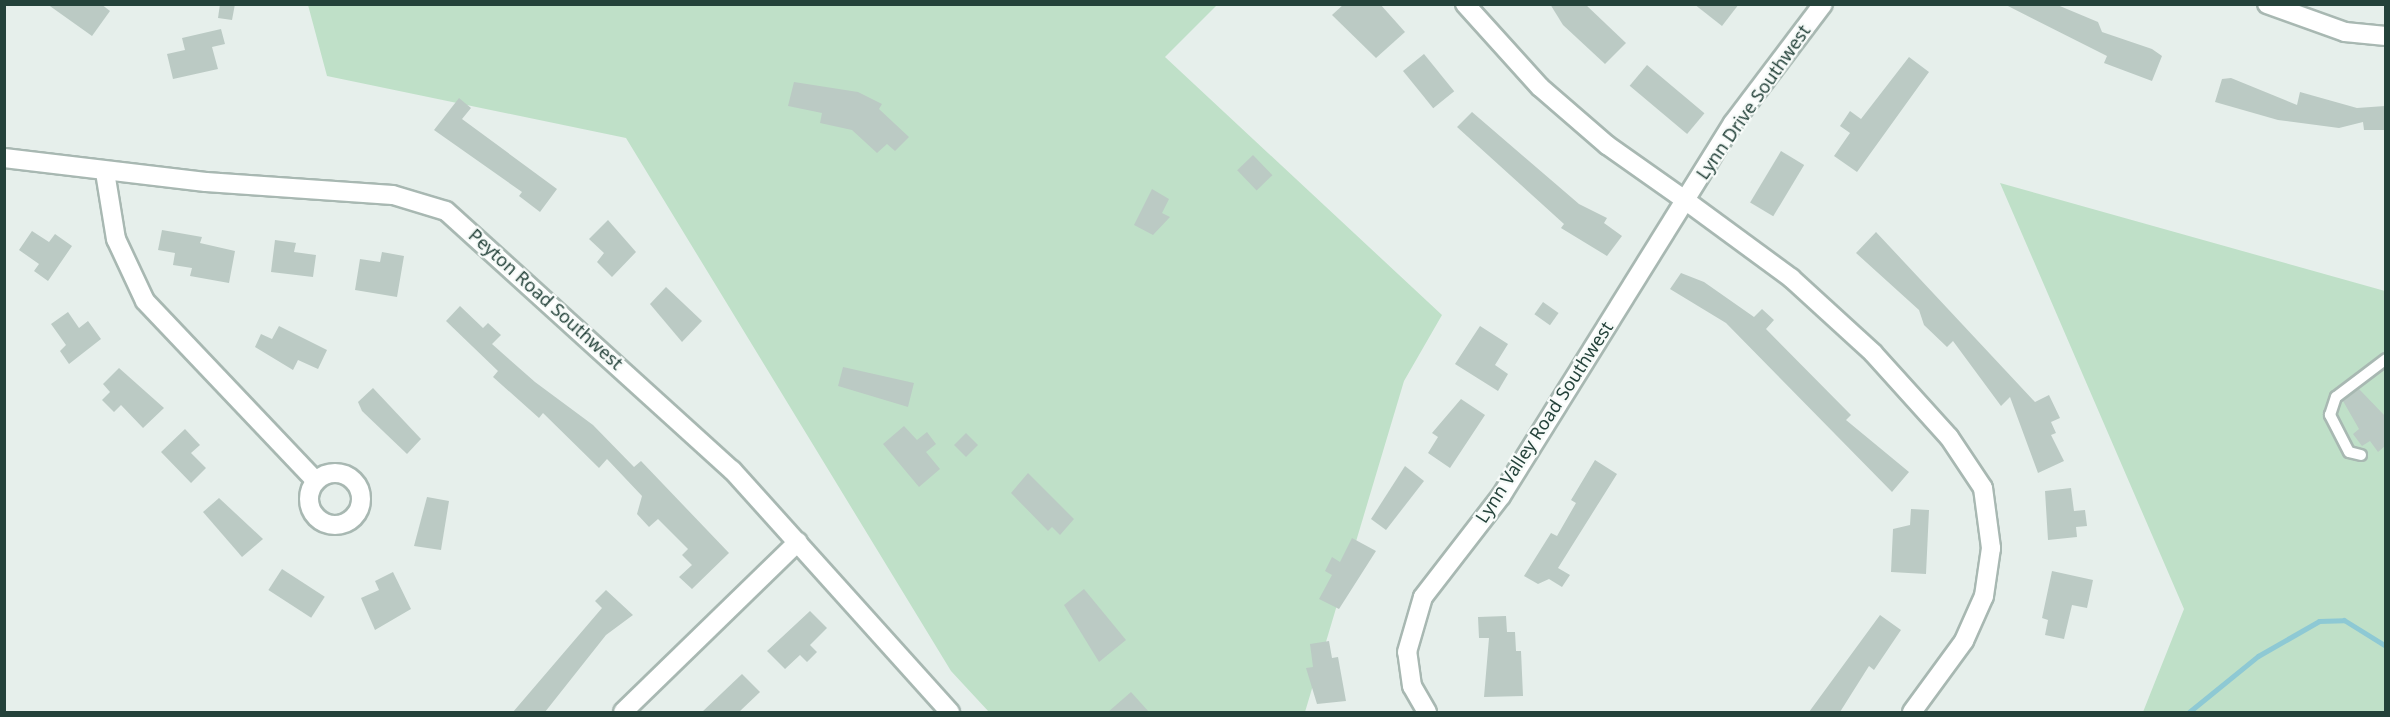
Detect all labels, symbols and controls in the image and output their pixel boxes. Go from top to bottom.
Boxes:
street label: Lynn Drive Southwest [1691,21,1815,183]
street label: Peyton Road Southwest [464,224,628,374]
street label: Lynn Valley Road Southwest [1471,317,1617,527]

